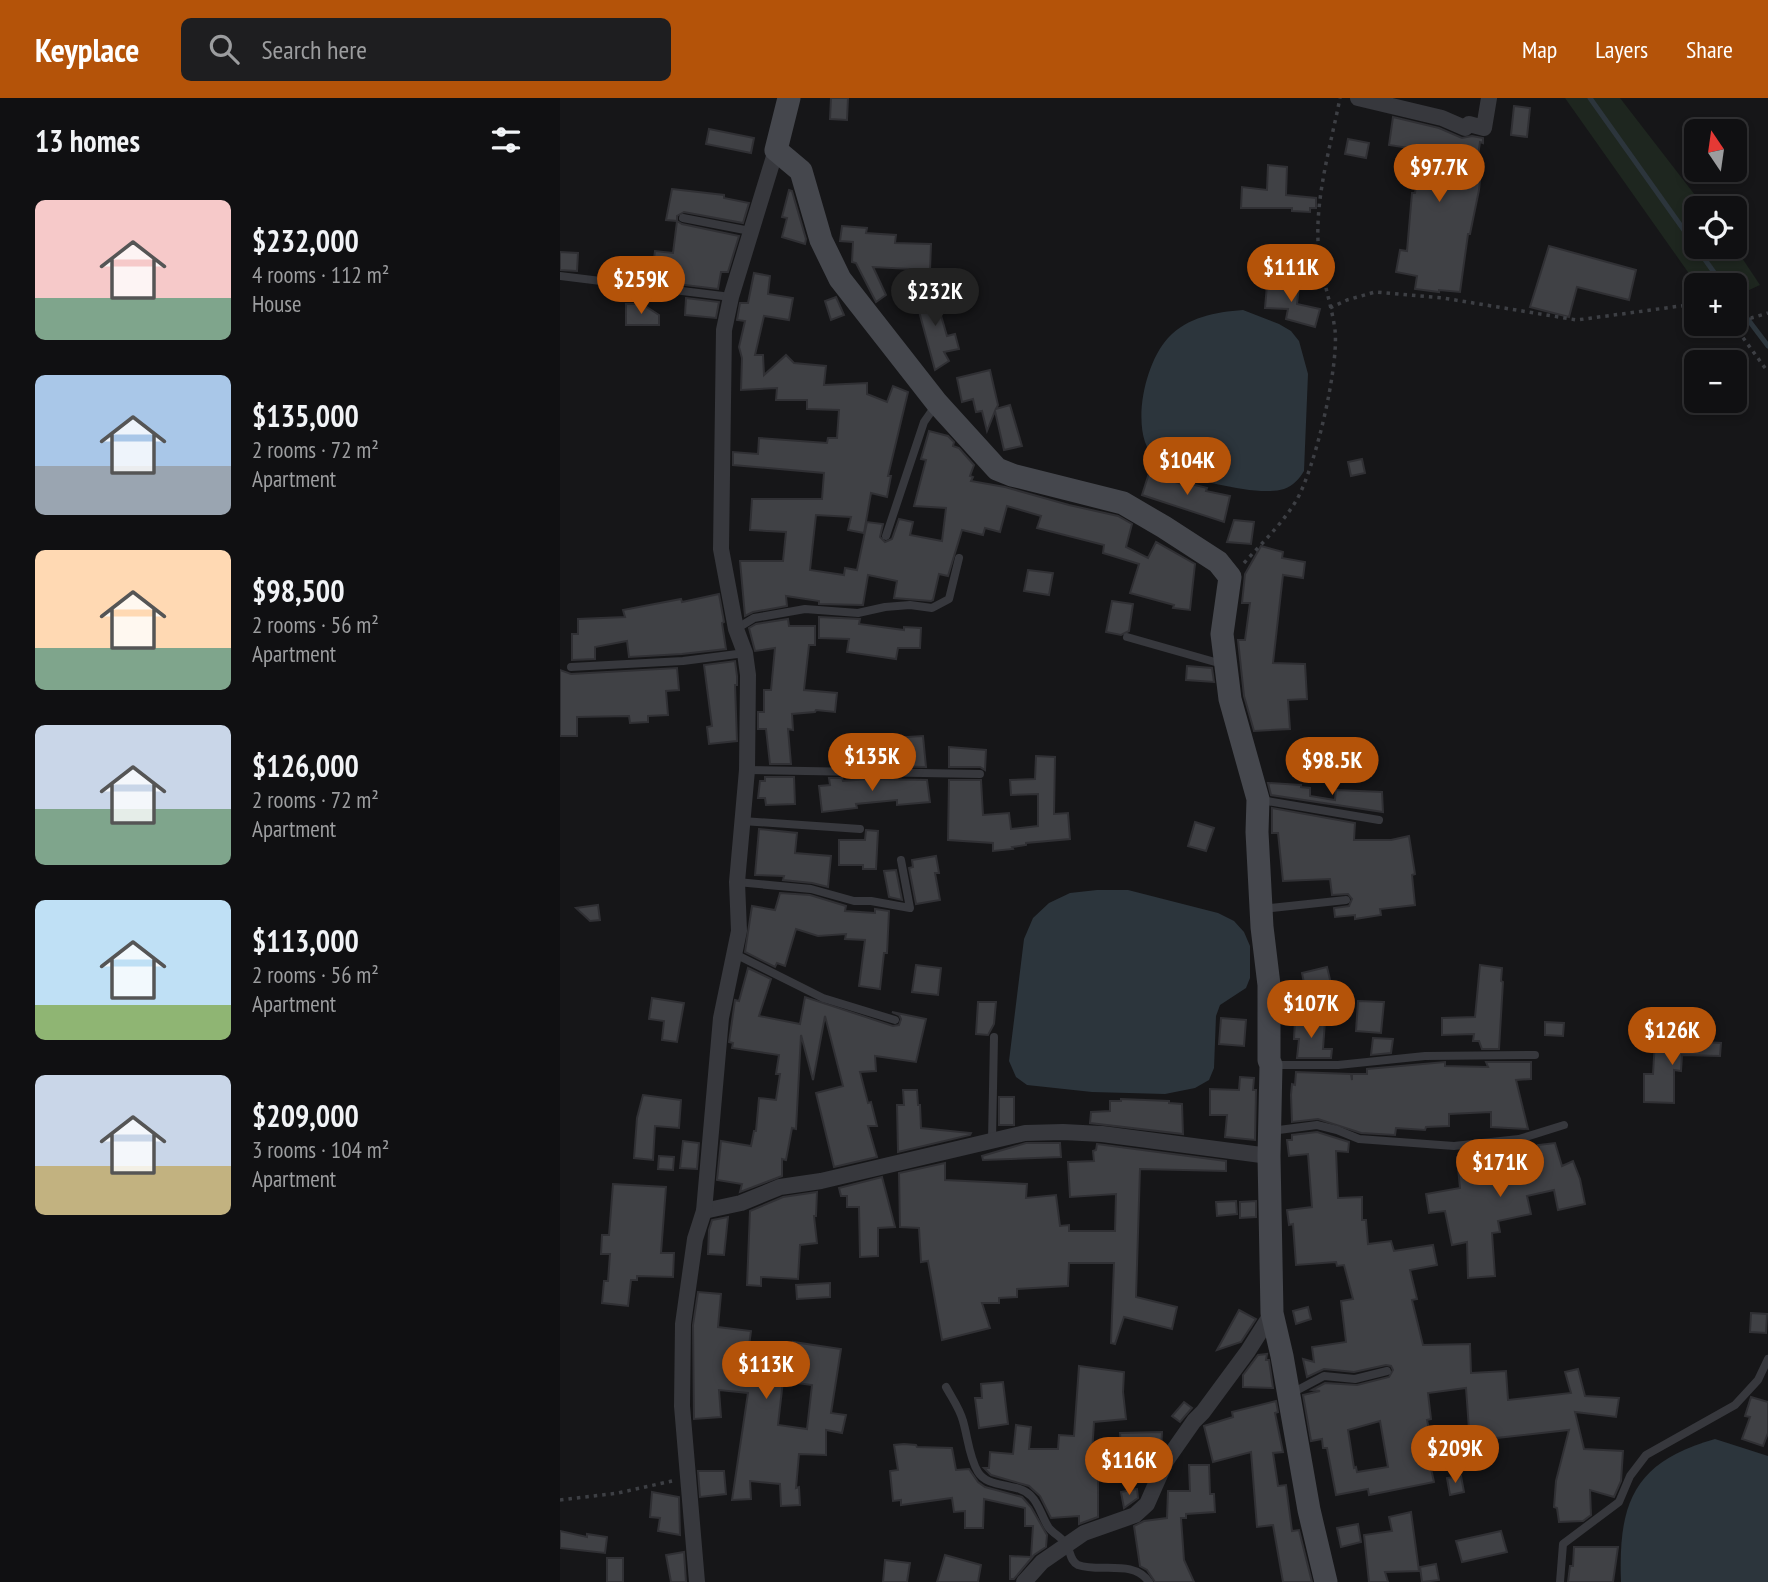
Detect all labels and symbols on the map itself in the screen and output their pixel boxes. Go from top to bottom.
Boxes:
north arrow [1684,119,1746,182]
pin: $97.7K [1382,144,1496,204]
pin: $111K [1242,244,1340,304]
pin: $259K [592,256,690,316]
pin: $232K [886,268,984,328]
pin: $104K [1138,438,1236,497]
pin: $135K [823,734,921,793]
pin: $98.5K [1275,738,1389,797]
pin: $107K [1262,981,1360,1040]
pin: $126K [1623,1007,1721,1067]
pin: $171K [1451,1140,1549,1199]
pin: $113K [717,1342,815,1401]
pin: $209K [1406,1426,1504,1485]
pin: $116K [1080,1438,1178,1497]

